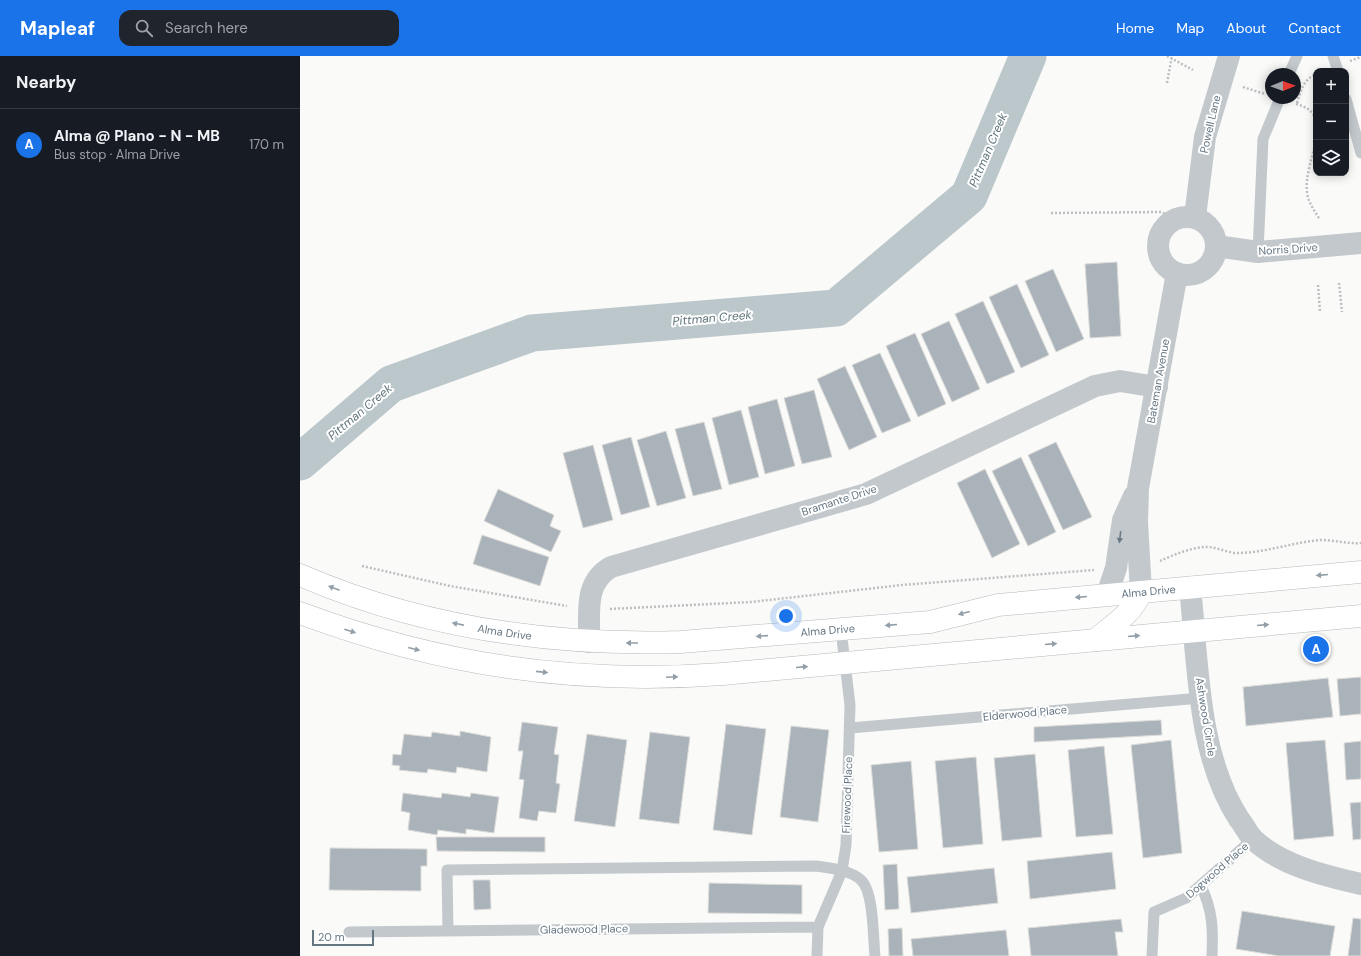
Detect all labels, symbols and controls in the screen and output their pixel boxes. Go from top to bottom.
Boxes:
search box [119,10,399,46]
text: Mapleaf [20,16,95,41]
icon: search [133,17,155,39]
text: Search here [165,18,248,38]
text: Home [1116,19,1154,37]
text: Map [1176,19,1204,37]
text: About [1226,19,1266,37]
text: Contact [1288,19,1341,37]
north arrow [1265,68,1301,104]
map controls [1313,68,1349,176]
button: + [1313,68,1349,104]
text: Nearby [16,71,76,93]
street label: Powell Lane [1197,94,1223,154]
button: − [1313,104,1349,140]
water label: Pittman Creek [965,110,1011,190]
text: Alma @ Plano - N - MB [54,126,220,146]
text: A [24,136,34,153]
text: 170 m [249,136,284,153]
button: layers [1313,140,1349,176]
text: Bus stop · Alma Drive [54,146,180,163]
street label: Norris Drive [1258,240,1318,258]
water label: Pittman Creek [672,306,753,329]
street label: Bateman Avenue [1144,338,1172,424]
water label: Pittman Creek [324,380,396,444]
street label: Bramante Drive [800,481,878,519]
one-way arrow [1117,531,1123,543]
one-way arrow [1316,572,1328,579]
street label: Alma Drive [1121,582,1176,601]
one-way arrow [327,585,339,591]
one-way arrow [1075,594,1087,600]
your location [776,606,796,626]
one-way arrow [958,611,970,617]
one-way arrow [452,621,464,627]
street label: Alma Drive [476,621,532,643]
street label: Alma Drive [800,621,855,639]
one-way arrow [1257,621,1269,628]
one-way arrow [885,622,897,629]
one-way arrow [344,628,356,634]
one-way arrow [756,632,768,639]
one-way arrow [1128,633,1140,640]
pin: A [1303,634,1329,664]
one-way arrow [625,640,638,646]
one-way arrow [1045,640,1057,647]
one-way arrow [408,647,421,653]
one-way arrow [795,663,808,670]
one-way arrow [536,669,548,675]
one-way arrow [666,674,679,680]
street label: Ashwood Circle [1193,677,1219,757]
street label: Elderwood Place [982,702,1068,724]
street label: Firewood Place [839,756,855,834]
street label: Dogwood Place [1183,839,1251,901]
street label: Gladewood Place [540,921,628,937]
scale bar [312,928,374,947]
text: 20 m [318,930,344,944]

